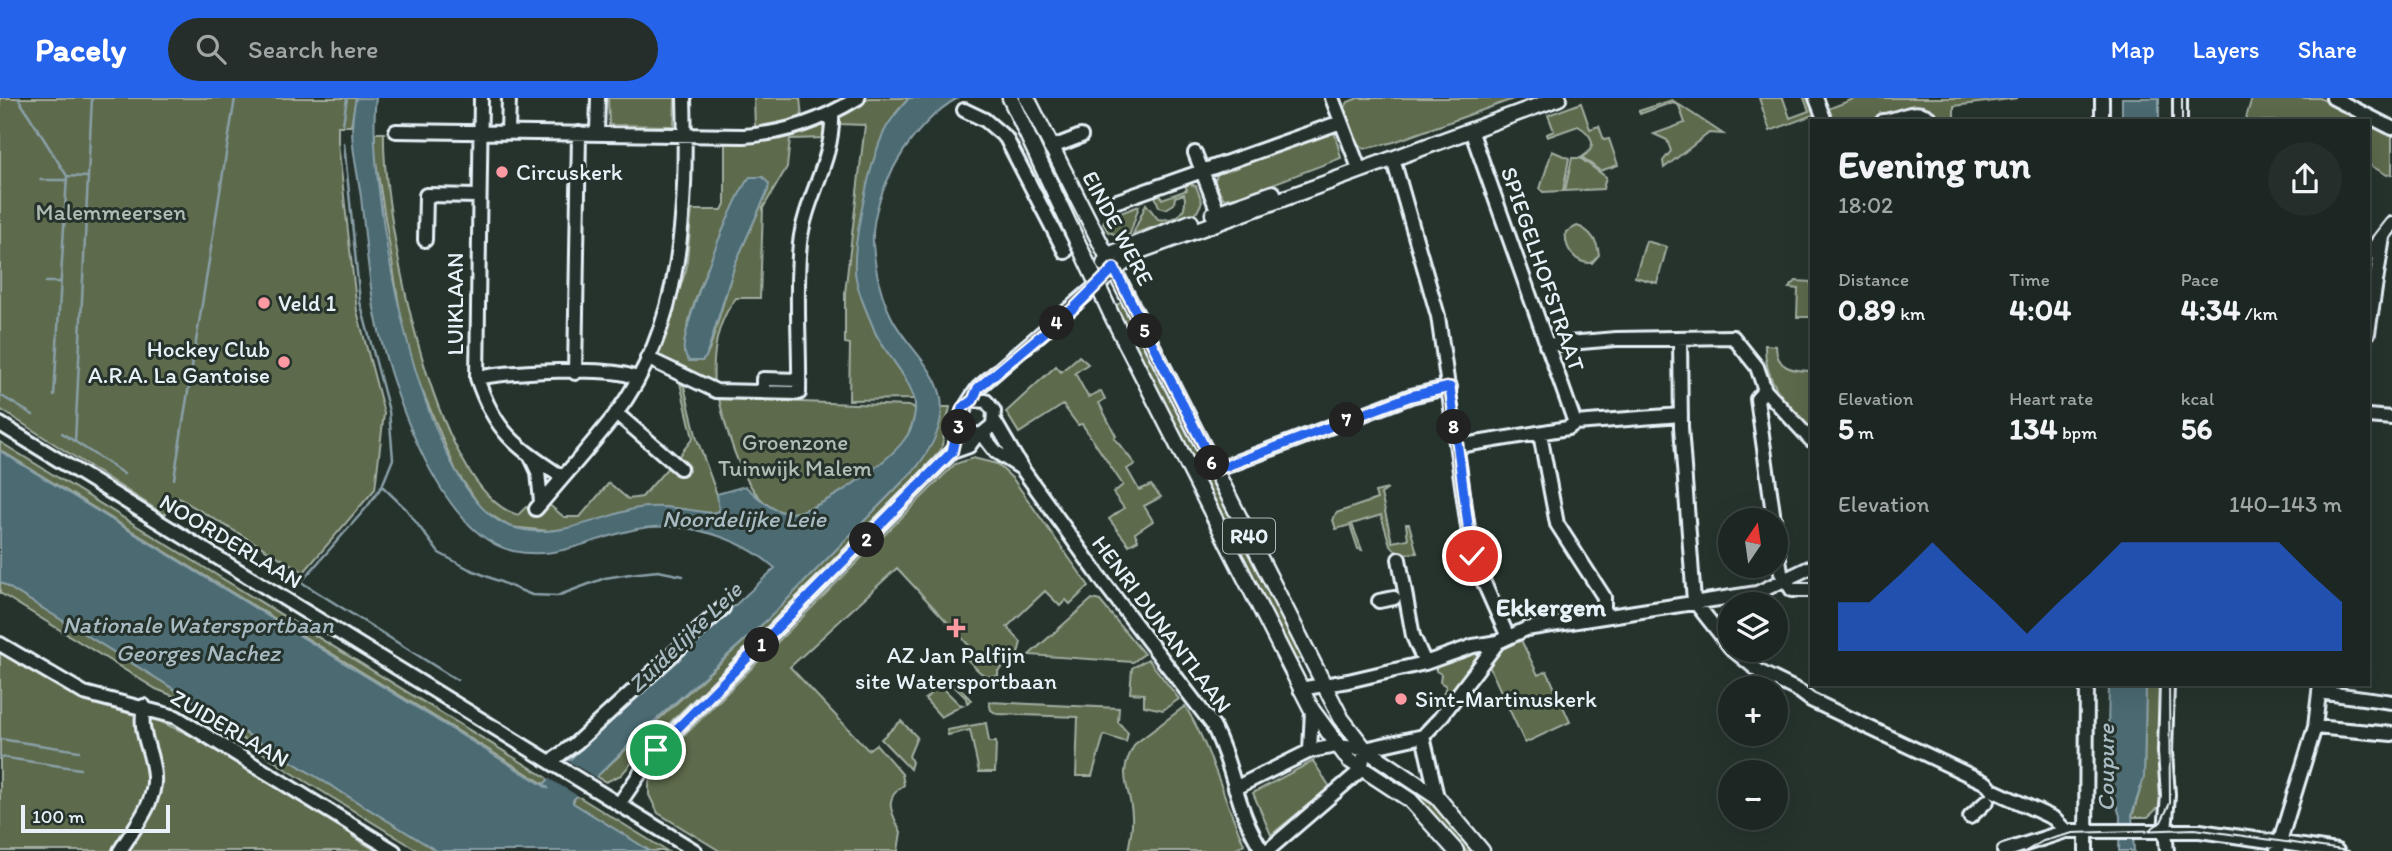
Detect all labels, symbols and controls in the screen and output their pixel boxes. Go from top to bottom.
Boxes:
search box [168,18,658,81]
text: Pacely [35,30,126,69]
icon: search [192,30,230,68]
text: Search here [248,33,378,65]
text: Map [2111,35,2155,64]
text: Layers [2193,35,2260,64]
text: Share [2298,35,2357,64]
text: Evening run [1838,142,2031,188]
button: share [2268,142,2342,216]
place label: Circuskerk [516,158,623,186]
street label: SPIEGELHOFSTRAAT [1495,163,1591,375]
marker: Circuskerk [494,164,510,180]
street label: EINDE WERE [1076,166,1160,290]
text: 18:02 [1838,191,1893,219]
park label: Malemmeersen [36,198,186,226]
street label: LUIKLAAN [441,252,469,356]
text: Distance [1838,268,1909,291]
text: Time [2009,268,2050,291]
text: Pace [2181,268,2219,291]
place label: Veld 1 [278,289,337,317]
text: 0.89 [1838,291,1896,328]
text: 4:04 [2009,291,2071,328]
text: 4:34 [2181,291,2240,328]
marker: Veld 1 [256,295,272,311]
text: km [1896,302,1925,325]
text: /km [2240,302,2278,325]
pin: 4 [1040,306,1074,341]
text: 4 [1051,311,1062,334]
pin: 5 [1128,314,1162,348]
text: 5 [1140,319,1149,342]
place label: Hockey Club A.R.A. La Gantoise [88,335,270,389]
marker: Hockey Club A.R.A. La Gantoise [276,354,292,370]
text: Elevation [1838,387,1914,410]
text: Heart rate [2009,387,2093,410]
text: kcal [2181,387,2214,410]
pin: 7 [1330,402,1364,438]
text: 7 [1342,408,1351,431]
pin: 3 [942,410,976,444]
pin: 8 [1436,410,1472,444]
text: 5 [1838,410,1854,447]
text: 134 [2009,410,2058,447]
text: 56 [2181,410,2212,447]
text: 3 [953,415,964,438]
text: 8 [1448,415,1459,438]
text: m [1854,421,1874,444]
text: bpm [2058,421,2097,444]
park label: Groenzone Tuinwijk Malem [718,428,872,482]
pin: 6 [1194,446,1230,480]
text: 6 [1206,451,1217,474]
street label: NOORDERLAAN [155,487,307,595]
text: Elevation [1838,490,1929,518]
text: 140–143 m [2229,490,2342,518]
water label: Noordelijke Leie [662,504,827,533]
north arrow [1718,508,1788,578]
map controls [1718,508,1788,830]
road number: R40 [1223,518,1275,554]
pin: 2 [850,522,884,558]
pin [1442,526,1502,586]
text: 2 [862,528,872,551]
street label: HENRI DUNANTLAAN [1086,530,1238,718]
icon: check [1453,537,1491,575]
water label: Zuidelijke Leie [622,574,749,698]
district label: Ekkergem [1496,591,1607,623]
button: layers [1718,592,1788,662]
water label: Nationale Watersportbaan Georges Nachez [62,610,334,667]
marker: AZ Jan Palfijn site Watersportbaan [946,618,966,638]
pin: 1 [744,628,780,662]
text: 1 [757,633,766,656]
place label: AZ Jan Palfijn site Watersportbaan [855,641,1057,695]
button: + [1718,676,1788,746]
street label: ZUIDERLAAN [166,683,294,773]
place label: Sint-Martinuskerk [1415,685,1597,713]
marker: Sint-Martinuskerk [1393,691,1409,707]
pin [626,720,686,780]
water label: Coupure [2091,723,2120,812]
icon: arrive [637,731,675,769]
button: − [1718,760,1788,830]
scale bar [21,802,170,834]
text: 100 m [32,805,84,828]

